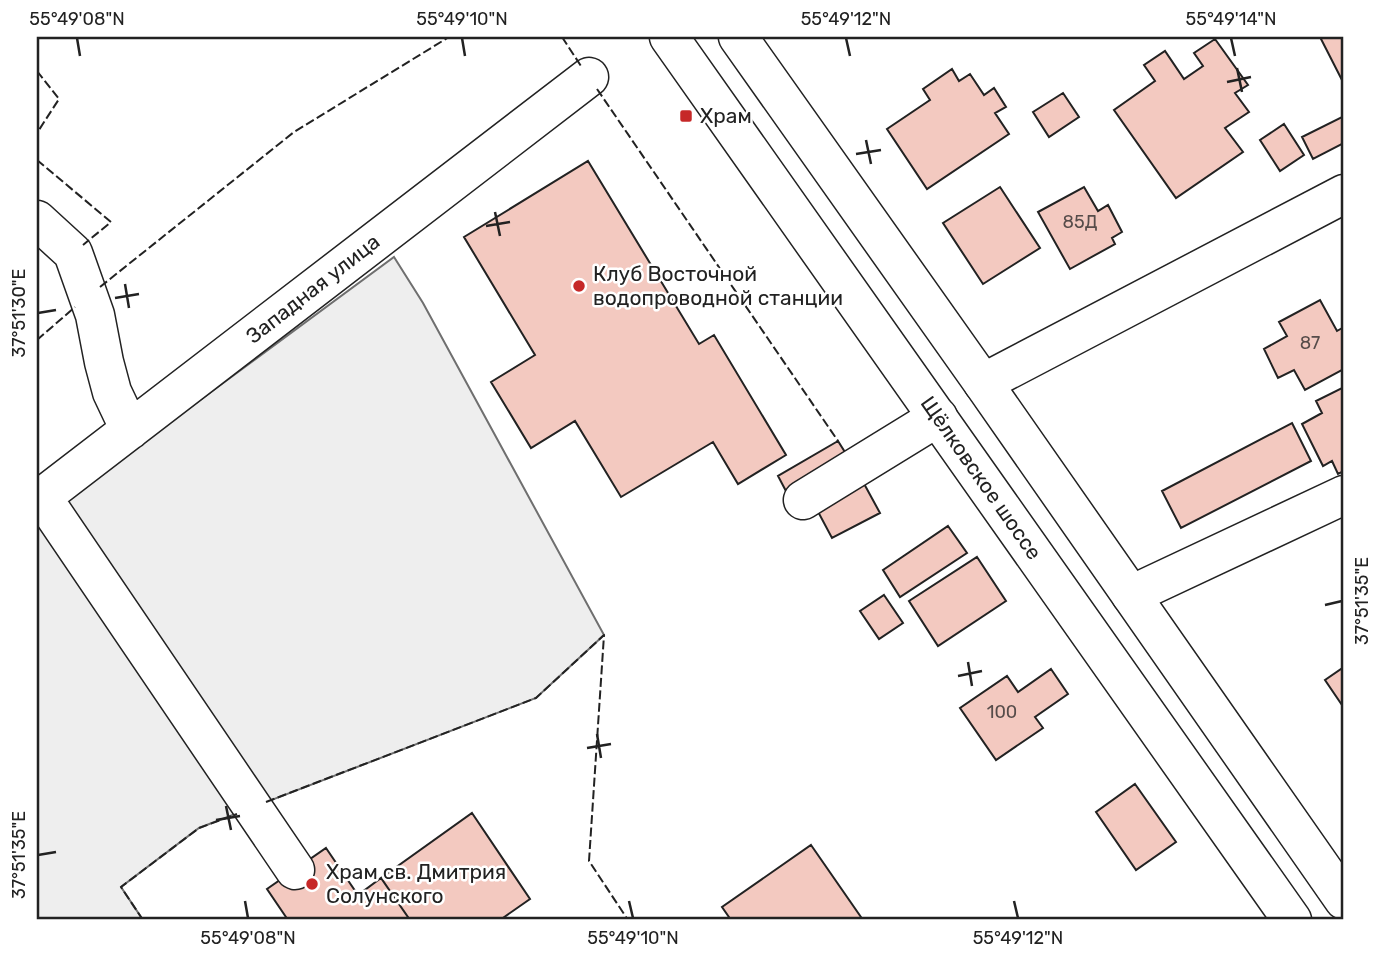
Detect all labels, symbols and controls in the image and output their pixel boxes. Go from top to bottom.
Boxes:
text: 55°49'08"N [29,8,125,30]
text: 55°49'10"N [416,8,508,30]
text: 55°49'12"N [801,8,891,30]
text: 55°49'14"N [1186,8,1276,30]
place label: Храм [700,103,752,128]
marker: Храм [678,108,694,124]
house number: 85Д [1063,211,1098,233]
street label: Западная улица [241,229,384,349]
place label: Клуб Восточной водопроводной станции [593,261,843,310]
text: 37°51'30"E [8,269,30,357]
marker: Клуб Восточной водопроводной станции [571,278,587,294]
house number: 87 [1300,332,1320,354]
street label: Щёлковское шоссе [916,391,1047,564]
text: 37°51'35"E [1351,557,1373,645]
house number: 100 [987,701,1017,723]
text: 37°51'35"E [8,811,30,899]
place label: Храм св. Дмитрия Солунского [326,859,506,908]
marker: Храм св. Дмитрия Солунского [304,876,320,892]
text: 55°49'08"N [200,927,296,949]
text: 55°49'10"N [587,927,679,949]
text: 55°49'12"N [973,927,1063,949]

